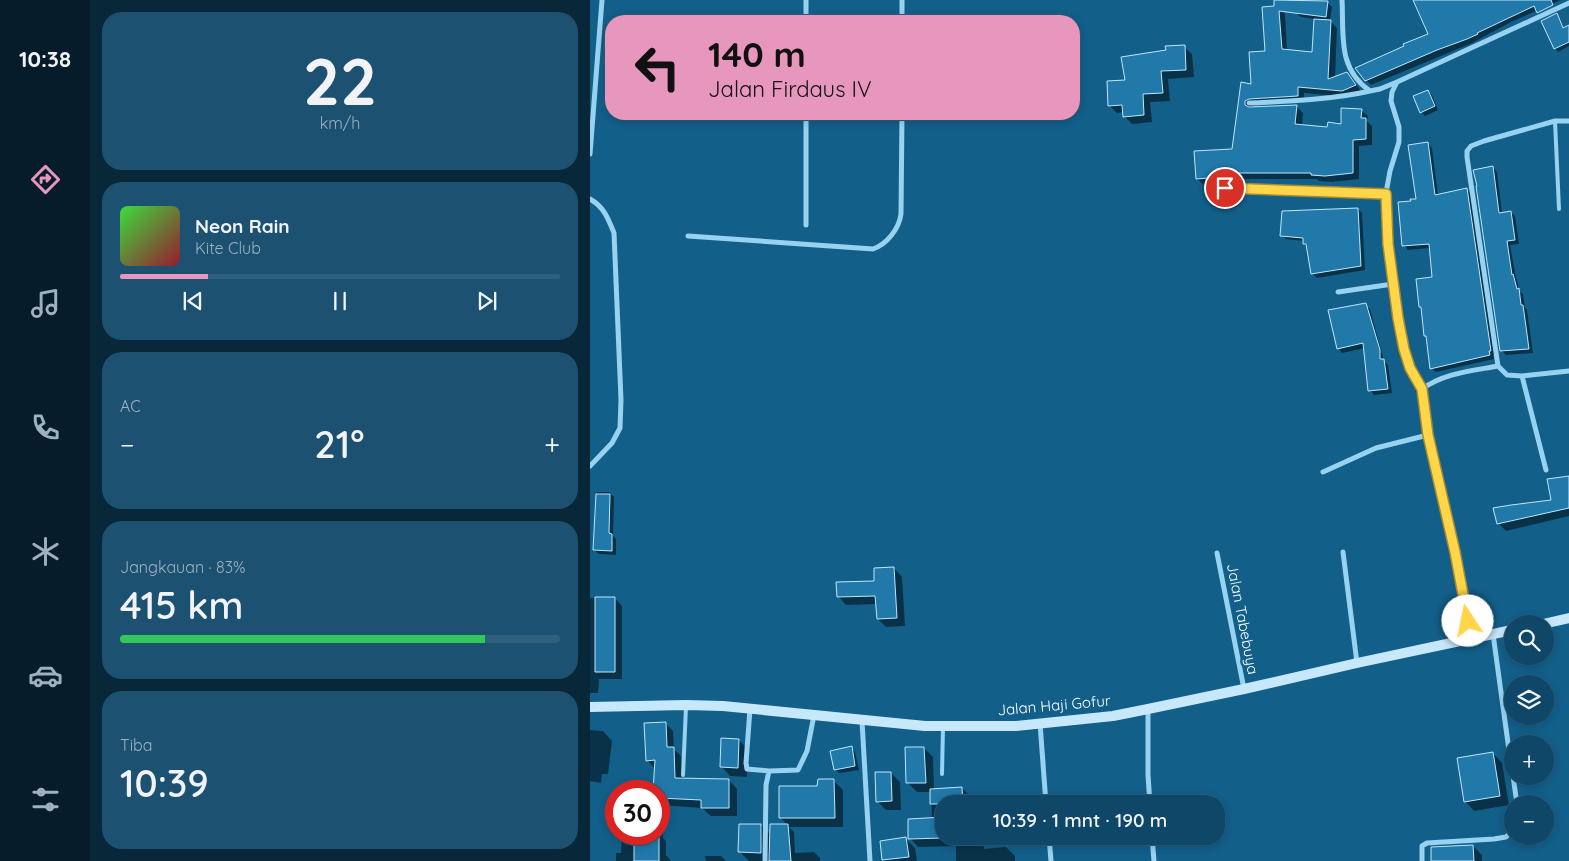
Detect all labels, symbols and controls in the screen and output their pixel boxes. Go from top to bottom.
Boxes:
text: 140 m [708,32,806,76]
icon: left [625,35,690,100]
text: 22 [303,40,377,121]
text: 10:38 [19,45,71,73]
text: Jalan Firdaus IV [708,75,872,103]
text: km/h [320,113,360,133]
icon: directions [28,162,63,197]
pin [1204,167,1246,209]
icon: arrive [1211,174,1239,202]
text: Neon Rain [195,214,290,238]
text: Kite Club [195,238,261,258]
icon: music [28,286,63,321]
icon: previous [179,287,207,315]
icon: pause [326,287,354,315]
icon: next [473,287,501,315]
text: AC [120,396,141,416]
icon: phone [28,410,63,445]
text: 21° [314,420,364,468]
text: − [120,427,135,462]
text: + [544,427,560,462]
icon: climate [28,534,63,569]
text: Jangkauan · 83% [120,557,245,577]
street label: Jalan Tabebuya [1223,562,1263,676]
text: 415 km [120,581,243,629]
position arrow [1441,594,1493,646]
map controls [1504,615,1554,845]
button: search [1504,615,1554,665]
icon: car [28,658,63,693]
button: layers [1504,675,1554,725]
street label: Jalan Haji Gofur [997,691,1112,719]
text: Tiba [120,735,152,755]
button: + [1504,735,1554,785]
text: 10:39 [120,759,209,807]
speed limit sign: 30 [605,780,670,845]
icon: filters [28,782,63,817]
button: − [1504,795,1554,845]
text: 10:39 · 1 mnt · 190 m [993,808,1167,832]

